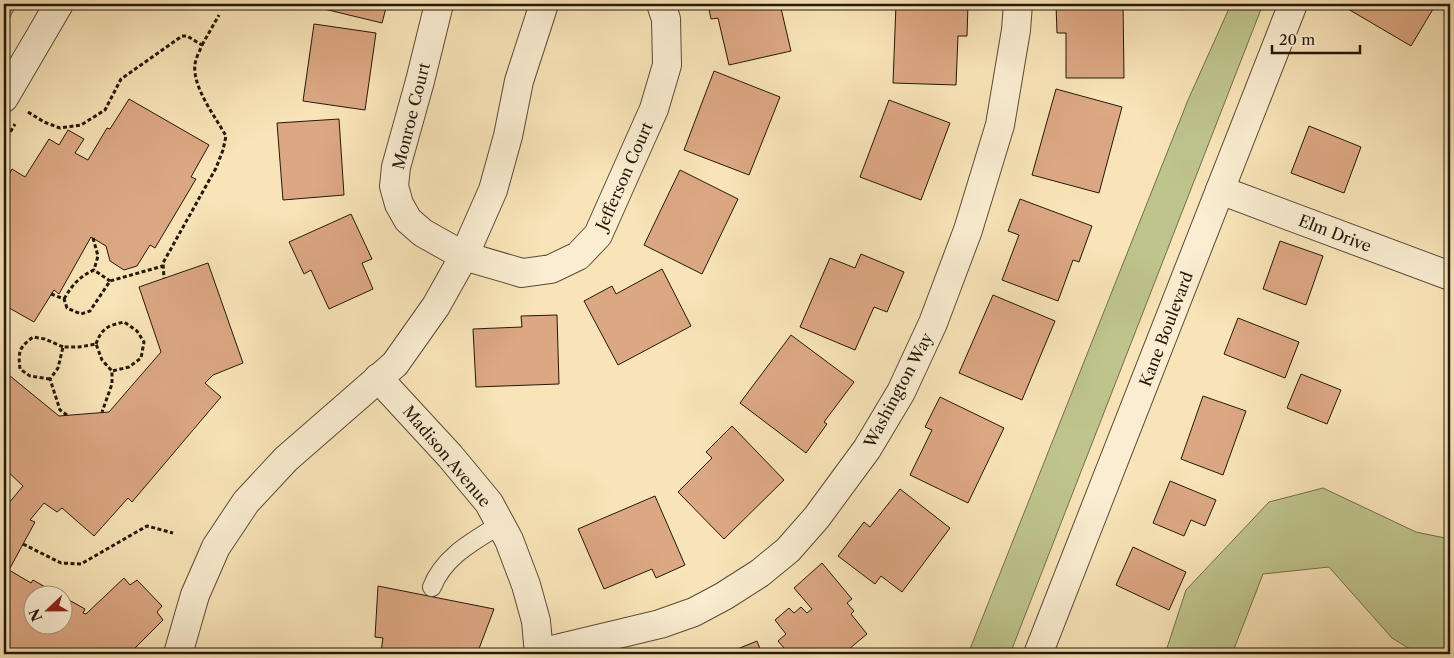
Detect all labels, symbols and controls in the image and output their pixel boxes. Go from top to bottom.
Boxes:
scale bar [1272,22,1359,54]
text: 20 m [1279,30,1315,49]
street label: Monroe Court [388,60,434,172]
street label: Jefferson Court [590,118,657,236]
street label: Elm Drive [1296,210,1374,256]
street label: Kane Boulevard [1135,269,1197,389]
street label: Washington Way [859,328,937,452]
street label: Madison Avenue [399,401,495,511]
north arrow [22,586,72,636]
text: N [25,606,47,624]

